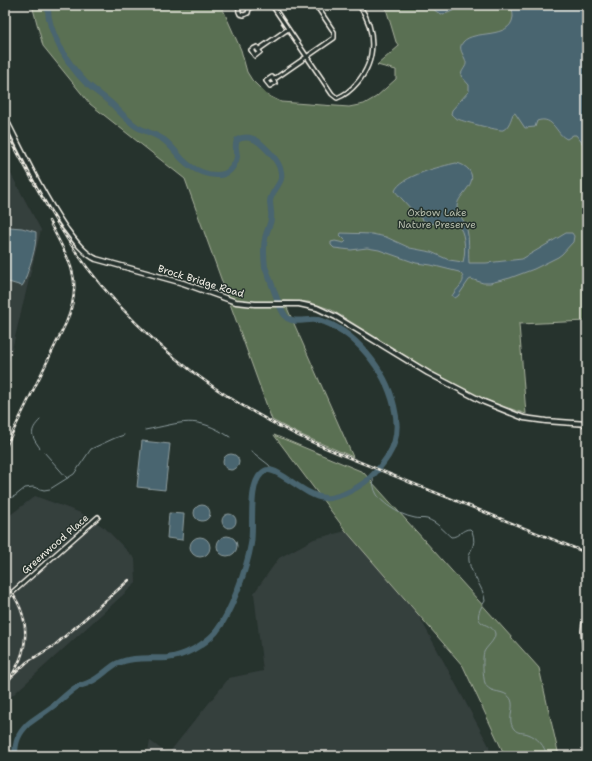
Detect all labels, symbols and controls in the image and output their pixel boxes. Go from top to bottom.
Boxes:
park label: Oxbow Lake Nature Preserve [398,206,476,231]
street label: Brock Bridge Road [156,262,246,300]
street label: Greenwood Place [19,511,92,577]

